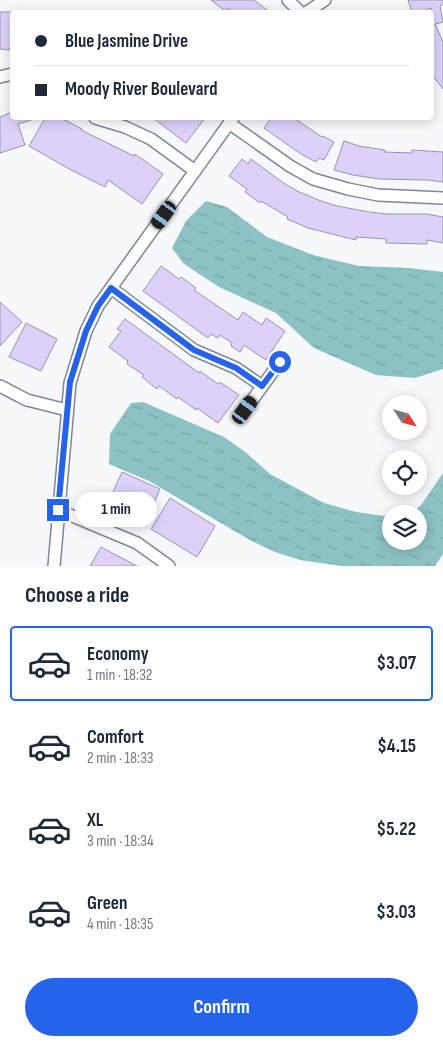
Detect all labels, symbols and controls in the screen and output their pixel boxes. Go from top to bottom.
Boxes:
text: Blue Jasmine Drive [65,30,188,53]
text: Moody River Boulevard [65,78,218,101]
car [149,198,178,232]
route start [269,351,291,373]
car [230,393,259,427]
north arrow [382,395,428,440]
map controls [382,395,427,550]
button: locate [382,450,427,495]
callout: 1 min [76,492,158,528]
route end [47,499,69,521]
text: 1 min [101,500,131,519]
button: layers [382,505,427,550]
text: Choose a ride [25,582,129,609]
icon: car [27,641,72,686]
text: Economy [87,643,149,666]
text: $3.07 [377,652,416,675]
text: 1 min · 18:32 [87,666,152,685]
icon: car [27,724,72,769]
text: Comfort [87,726,144,749]
text: $4.15 [377,735,416,758]
text: 2 min · 18:33 [87,749,154,768]
icon: car [27,807,72,852]
text: XL [87,809,103,832]
text: $5.22 [377,818,416,841]
text: 3 min · 18:34 [87,832,154,851]
icon: car [27,890,72,935]
text: Green [87,892,127,915]
text: $3.03 [376,901,416,924]
text: 4 min · 18:35 [87,915,153,934]
button: Confirm [25,978,418,1036]

